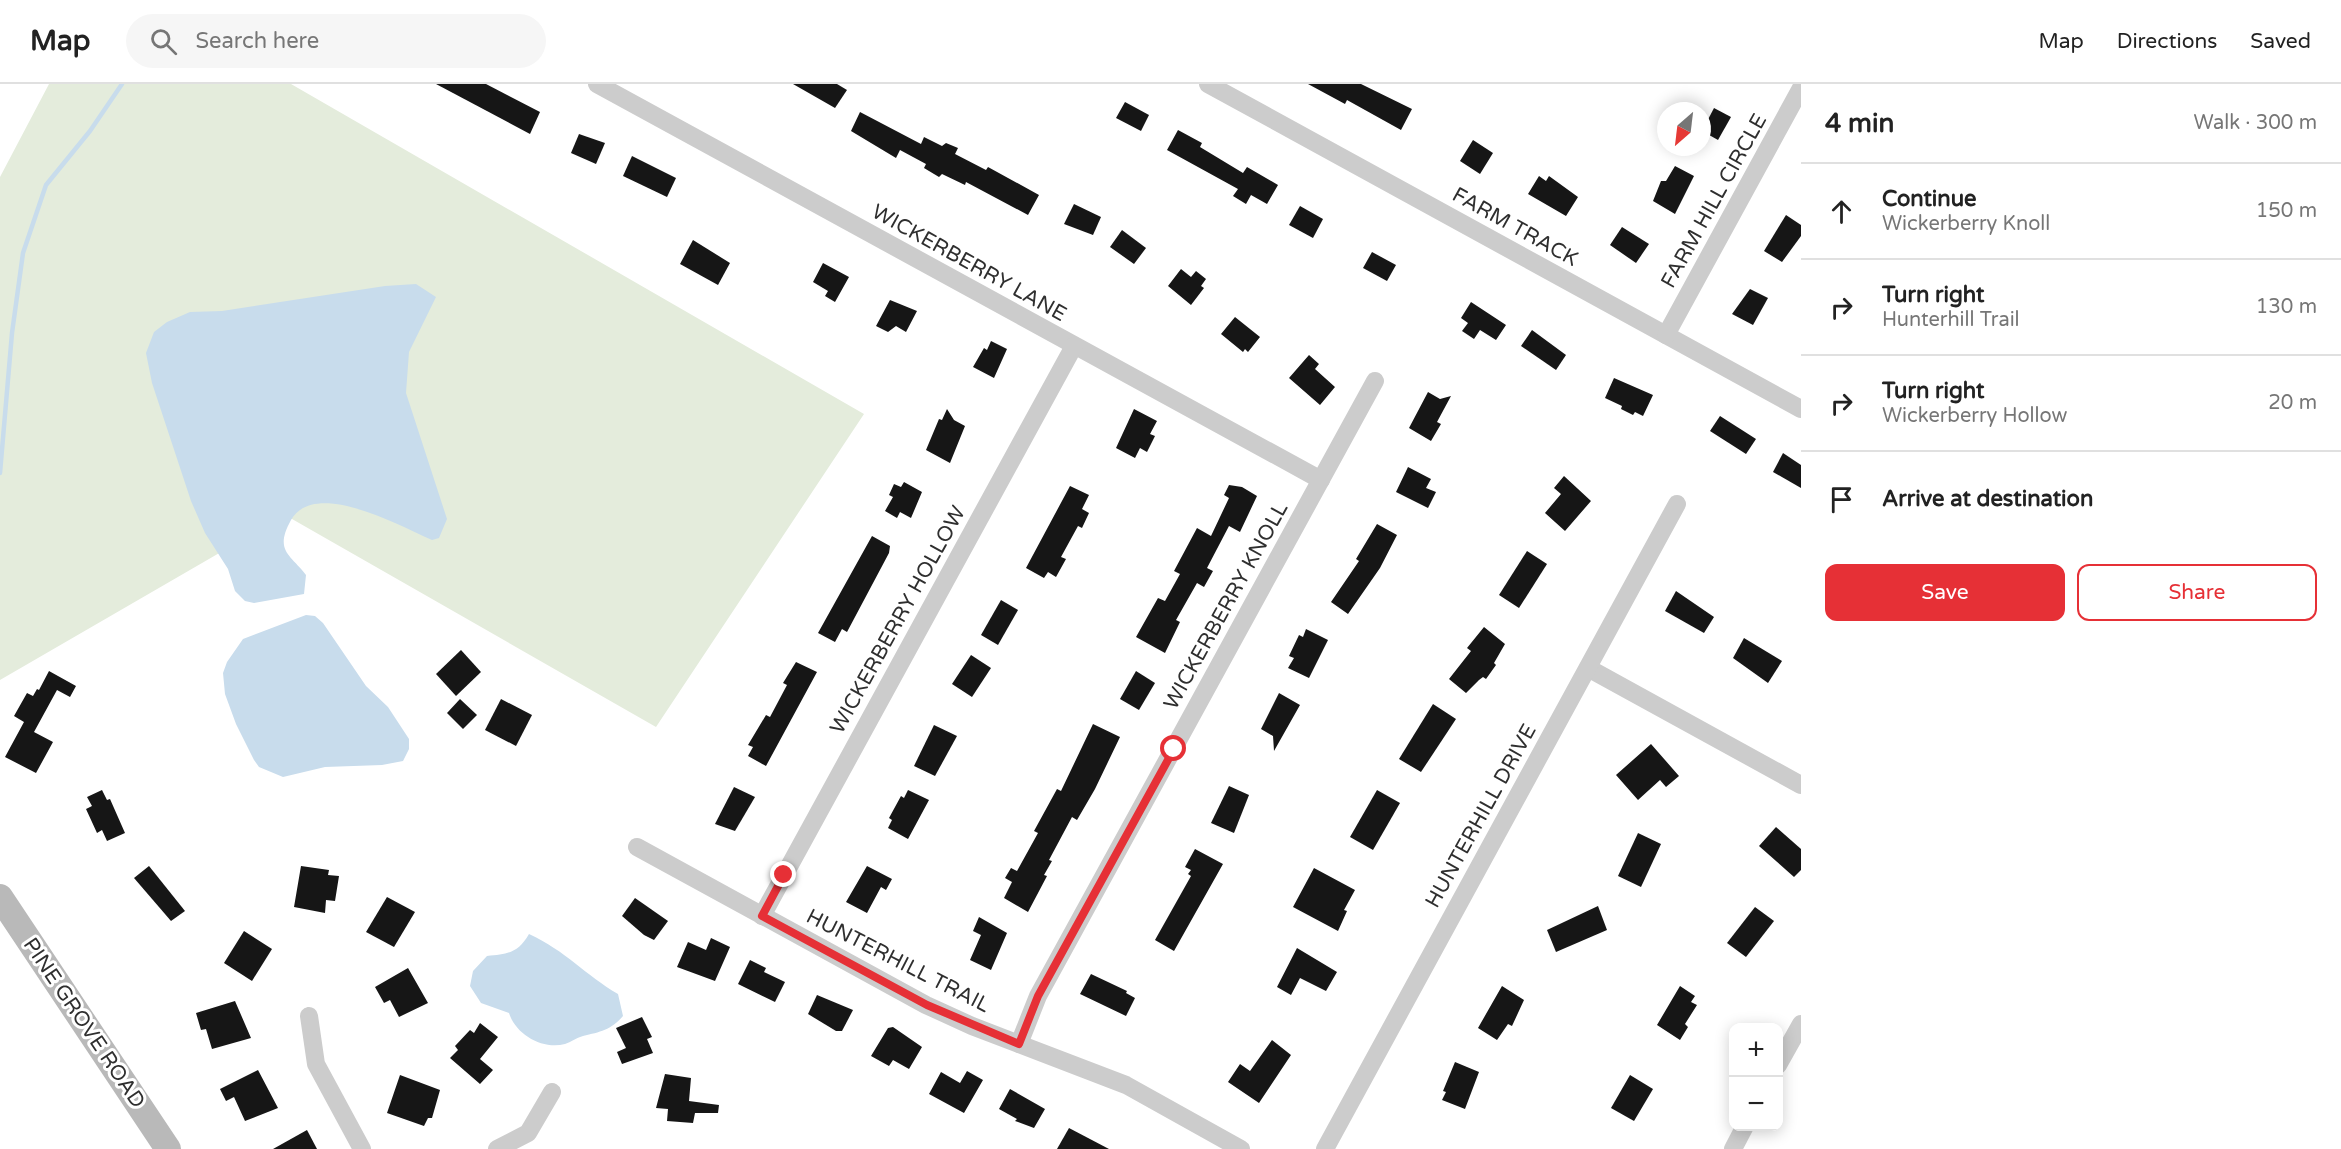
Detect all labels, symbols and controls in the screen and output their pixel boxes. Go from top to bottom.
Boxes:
search box [126,14,546,68]
text: Map [30,24,90,58]
icon: search [147,25,180,58]
text: Search here [195,28,319,54]
text: Map [2038,29,2084,54]
text: Directions [2117,29,2217,54]
text: Saved [2250,29,2311,54]
north arrow [1657,102,1711,156]
text: 4 min [1825,108,1894,139]
street label: FARM HILL CIRCLE [1656,110,1772,292]
text: Walk · 300 m [2194,111,2317,135]
street label: FARM TRACK [1448,182,1582,272]
text: Continue [1882,186,1977,212]
icon: ahead [1825,195,1858,228]
street label: WICKERBERRY LANE [867,199,1071,327]
text: 150 m [2256,199,2317,223]
text: Wickerberry Knoll [1882,212,2050,236]
text: Turn right [1882,282,1984,308]
icon: right [1825,291,1858,324]
text: 130 m [2256,295,2317,319]
text: Hunterhill Trail [1882,308,2020,332]
text: Turn right [1882,378,1984,404]
icon: right [1825,387,1858,420]
text: 20 m [2268,391,2317,415]
text: Wickerberry Hollow [1882,404,2067,428]
icon: arrive [1825,483,1858,516]
text: Arrive at destination [1882,486,2093,512]
street label: WICKERBERRY KNOLL [1159,498,1293,714]
street label: WICKERBERRY HOLLOW [825,502,971,738]
button: Save [1825,564,2065,621]
button: Share [2077,564,2317,621]
street label: HUNTERHILL DRIVE [1420,720,1542,912]
route start [1160,735,1186,761]
route end [770,861,796,887]
street label: HUNTERHILL TRAIL [802,904,994,1018]
street label: PINE GROVE ROAD [18,933,150,1113]
map controls [1729,1023,1783,1131]
button: + [1729,1023,1783,1077]
button: − [1729,1077,1783,1131]

